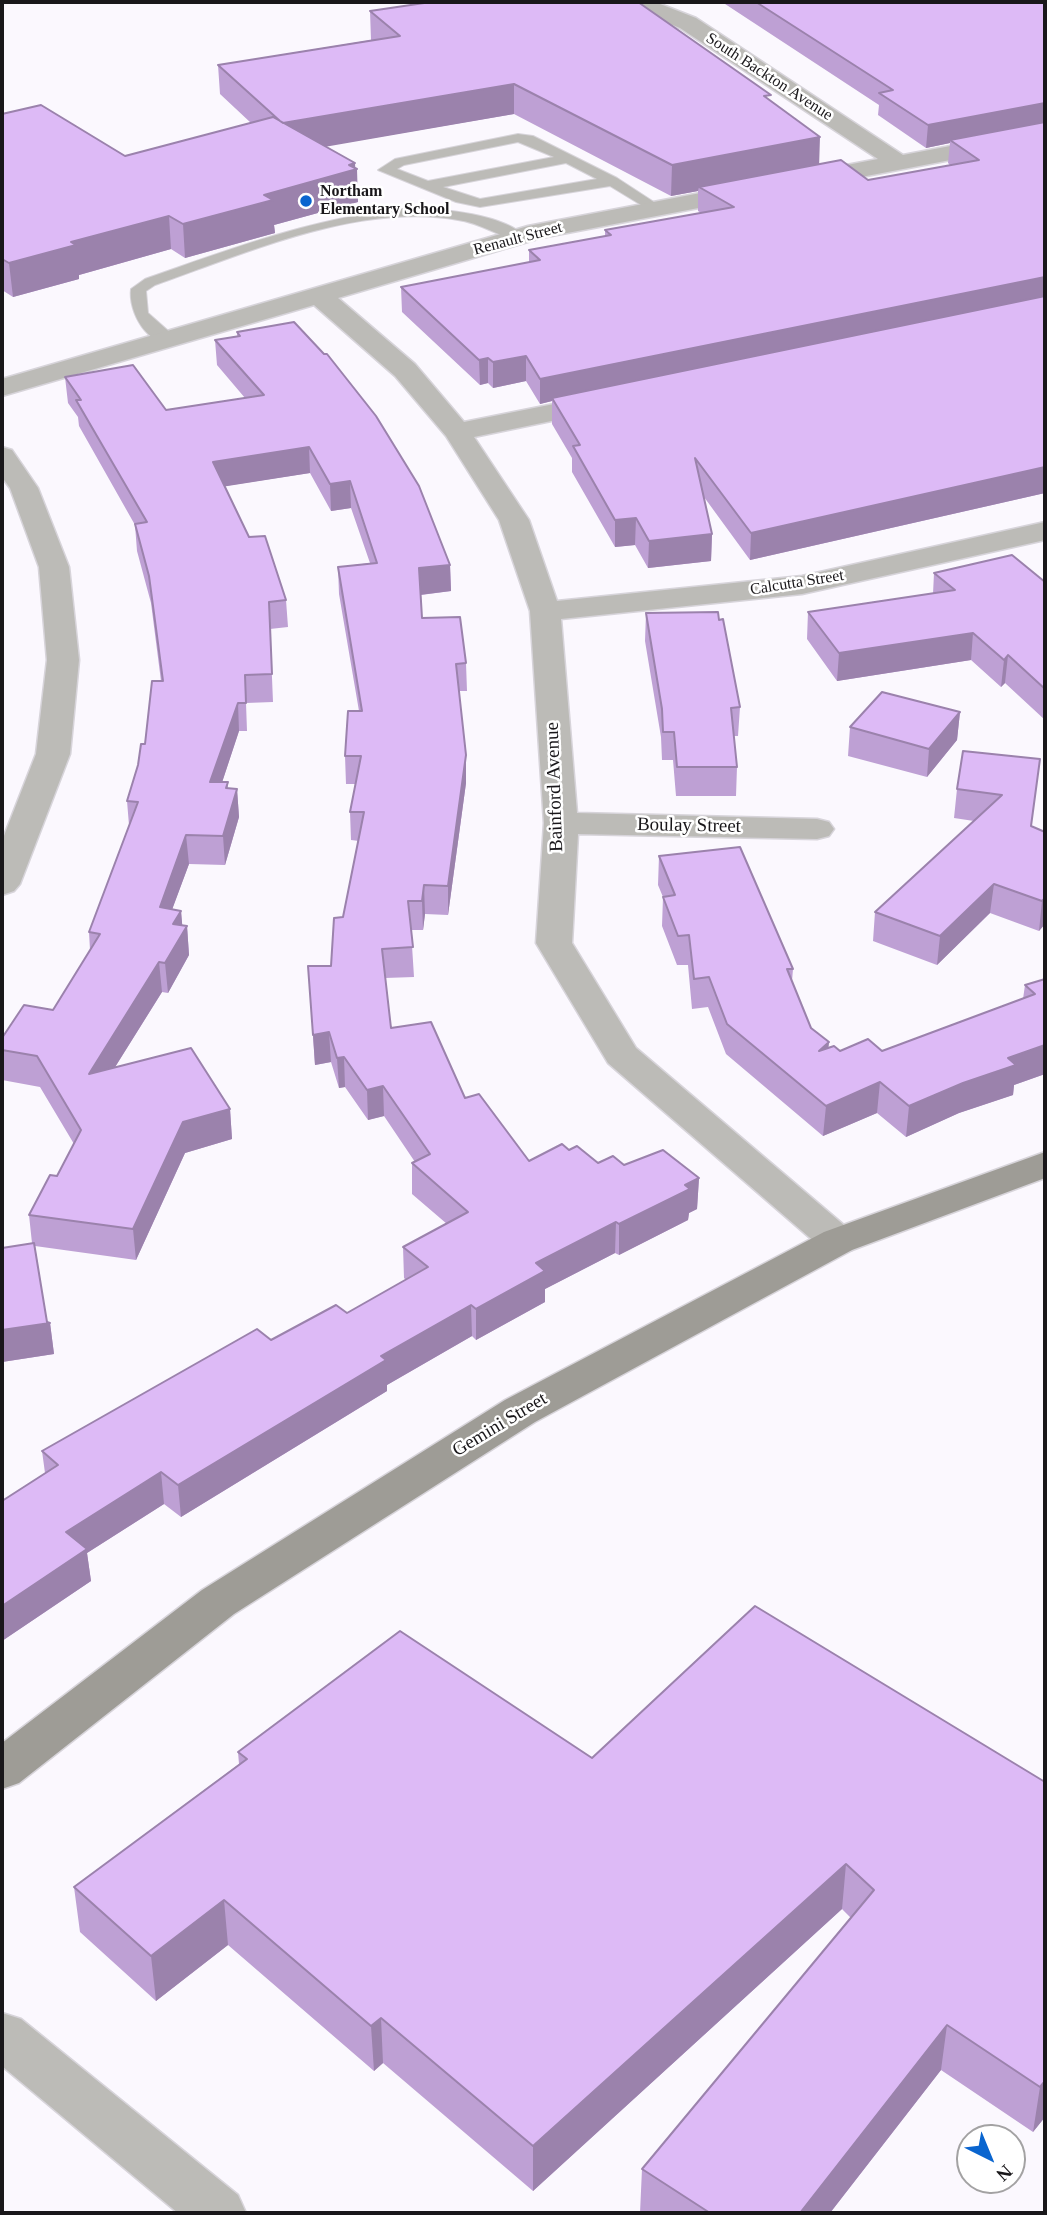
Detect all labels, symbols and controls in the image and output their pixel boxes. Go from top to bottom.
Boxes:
street label: South Backton Avenue [702,29,836,125]
place label: Northam Elementary School [320,182,449,220]
marker: Northam Elementary School [298,193,314,209]
street label: Renault Street [472,218,564,260]
street label: Calcutta Street [749,566,845,600]
street label: Bainford Avenue [541,722,569,852]
street label: Boulay Street [637,814,741,838]
street label: Gemini Street [449,1388,551,1462]
north arrow [956,2124,1026,2194]
text: N [992,2161,1016,2186]

